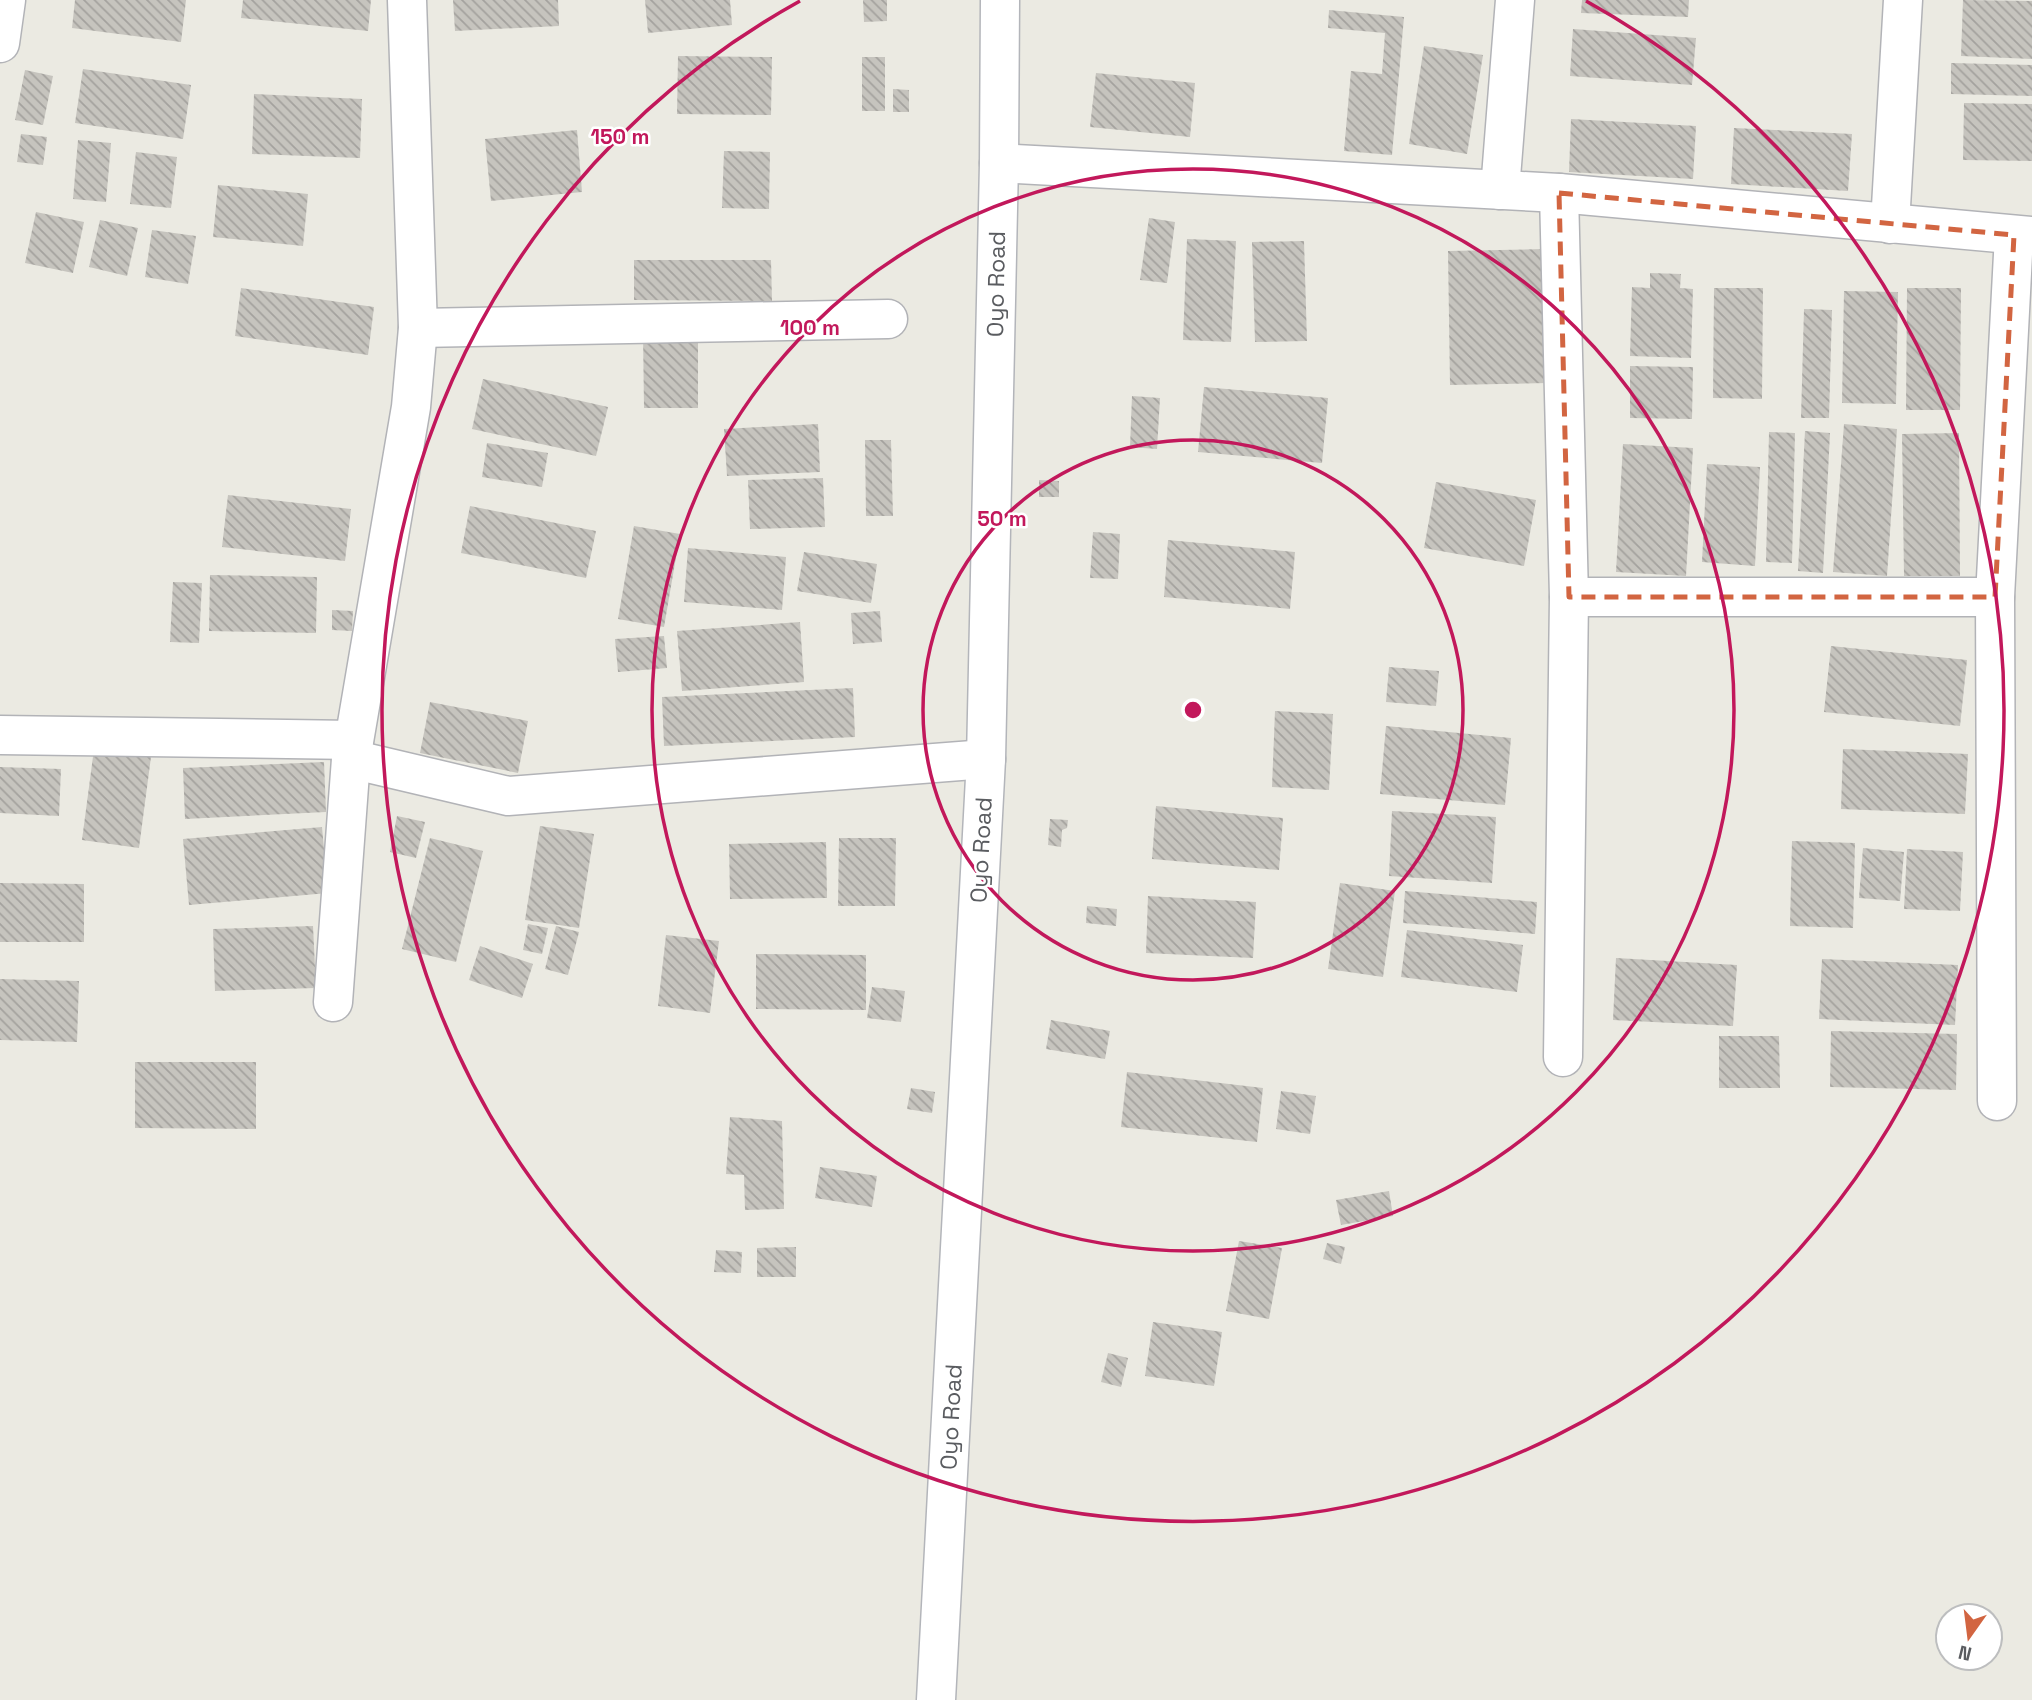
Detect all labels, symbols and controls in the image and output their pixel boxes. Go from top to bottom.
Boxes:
text: 150 m [591,123,649,150]
street label: Oyo Road [980,231,1012,337]
text: 100 m [780,314,840,341]
text: 50 m [977,505,1027,532]
centre of rings [1181,698,1205,722]
street label: Oyo Road [963,796,999,904]
street label: Oyo Road [933,1363,969,1471]
north arrow [1934,1602,2004,1672]
text: N [1956,1639,1974,1667]

